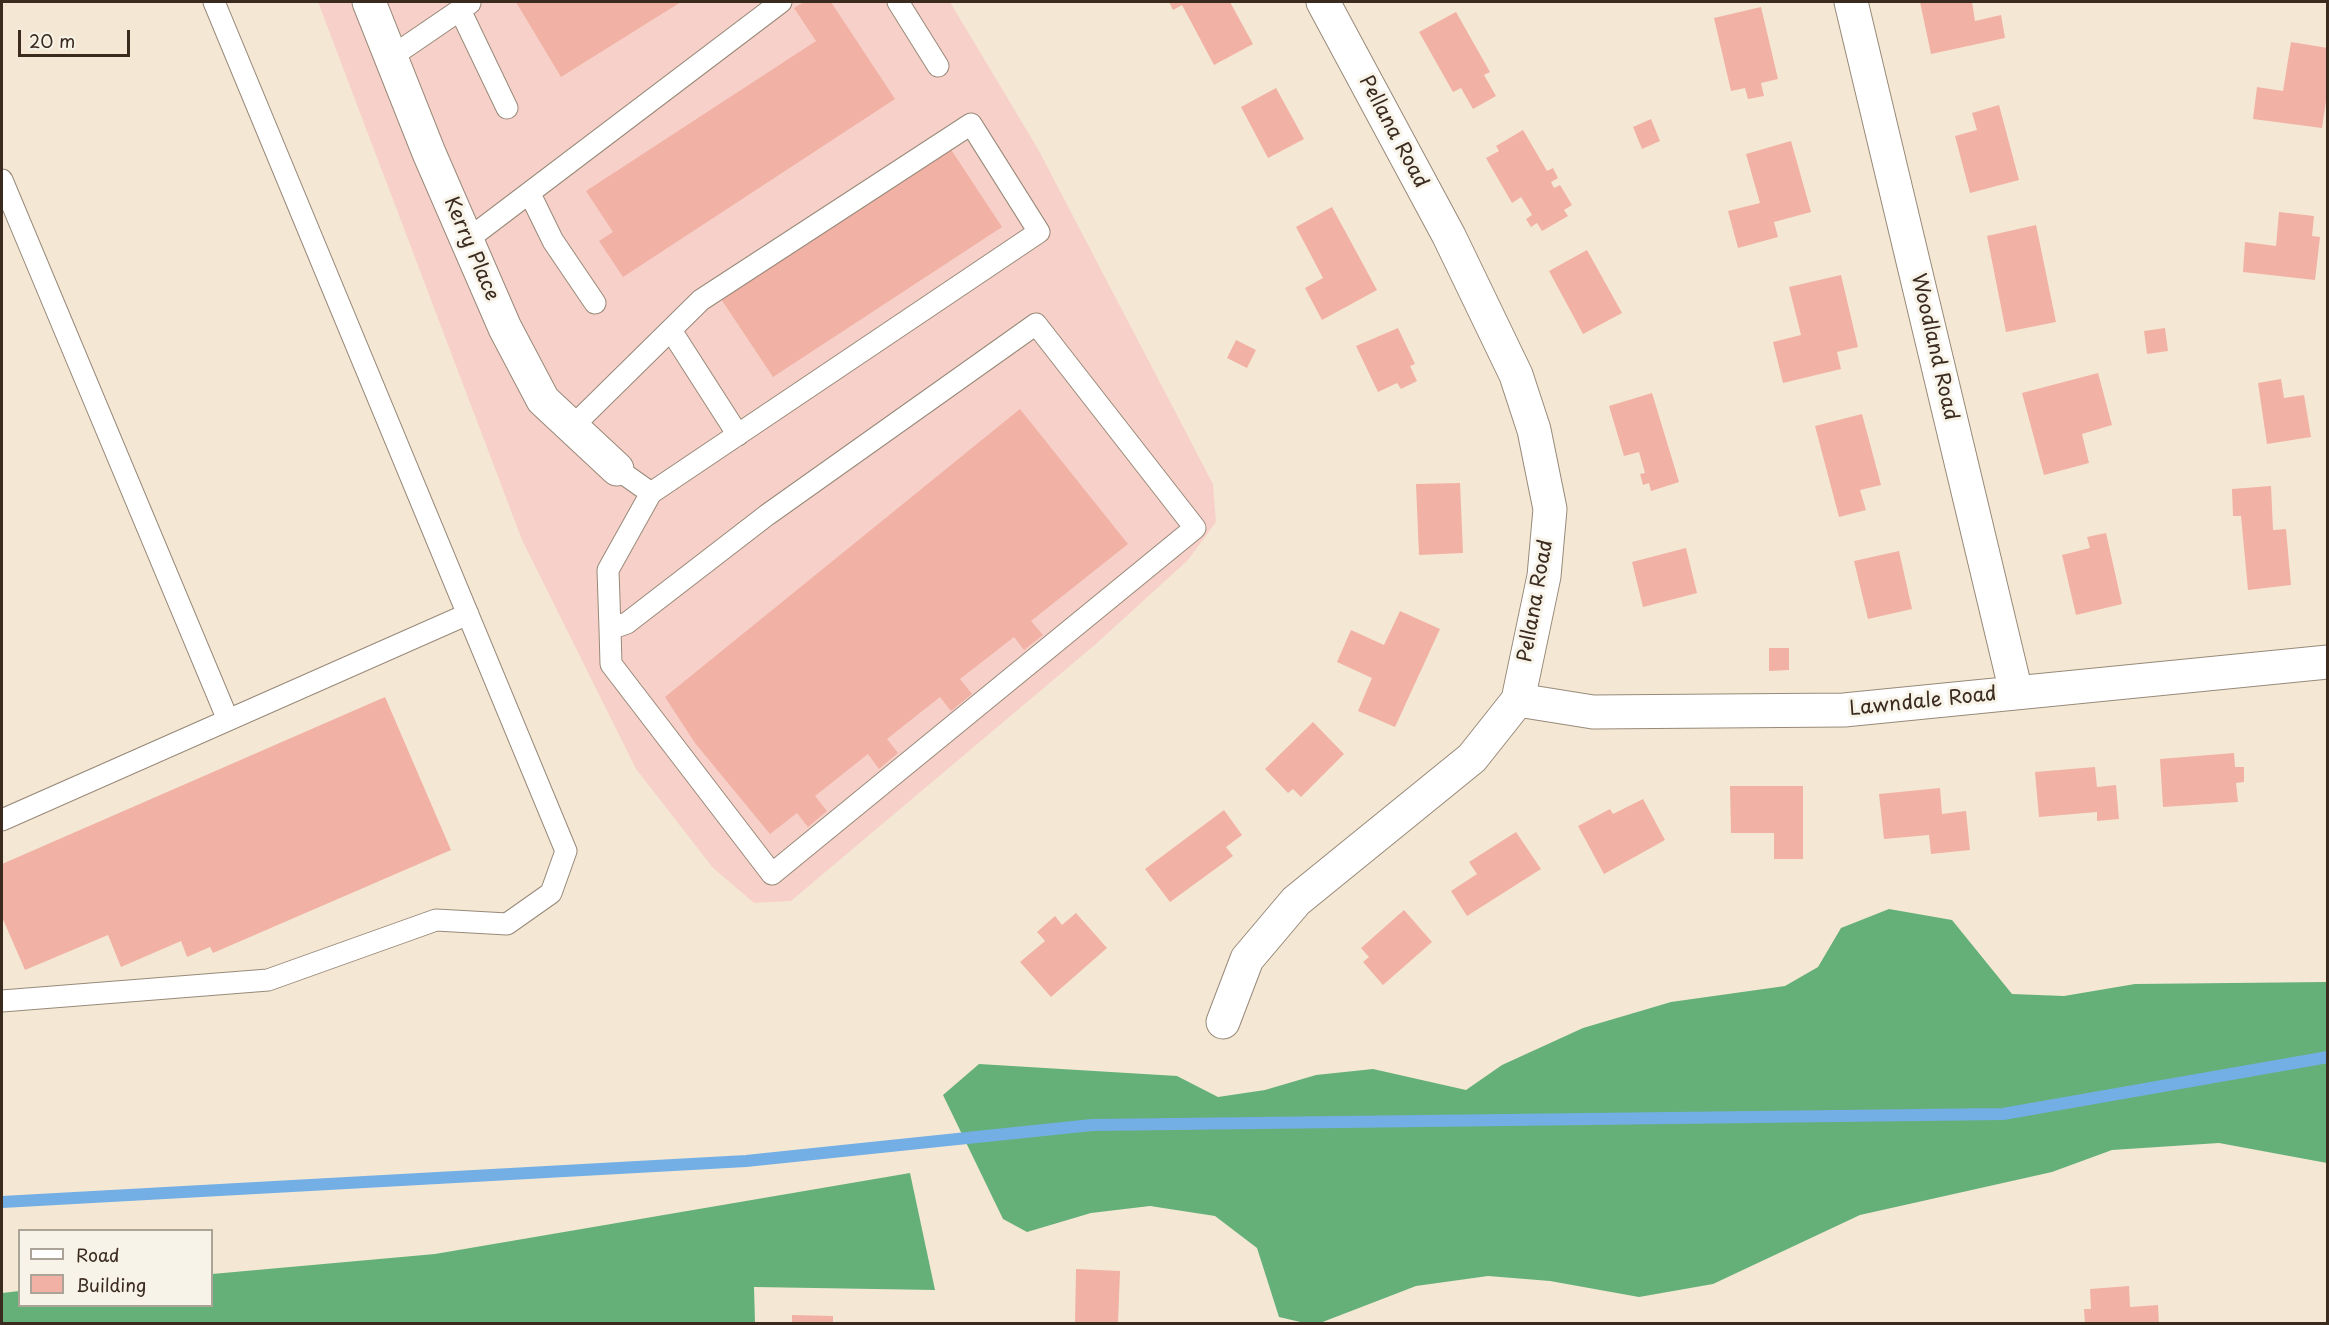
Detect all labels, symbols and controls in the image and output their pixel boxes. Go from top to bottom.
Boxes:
scale bar [21,18,134,56]
text: 20 m [29,27,75,54]
street label: Pellana Road [1353,72,1433,192]
street label: Kerry Place [438,193,504,305]
street label: Woodland Road [1905,271,1963,423]
street label: Pellana Road [1513,538,1559,664]
street label: Lawndale Road [1848,682,1998,722]
legend [18,1229,213,1307]
text: Road [76,1241,120,1268]
text: Building [76,1271,146,1298]

